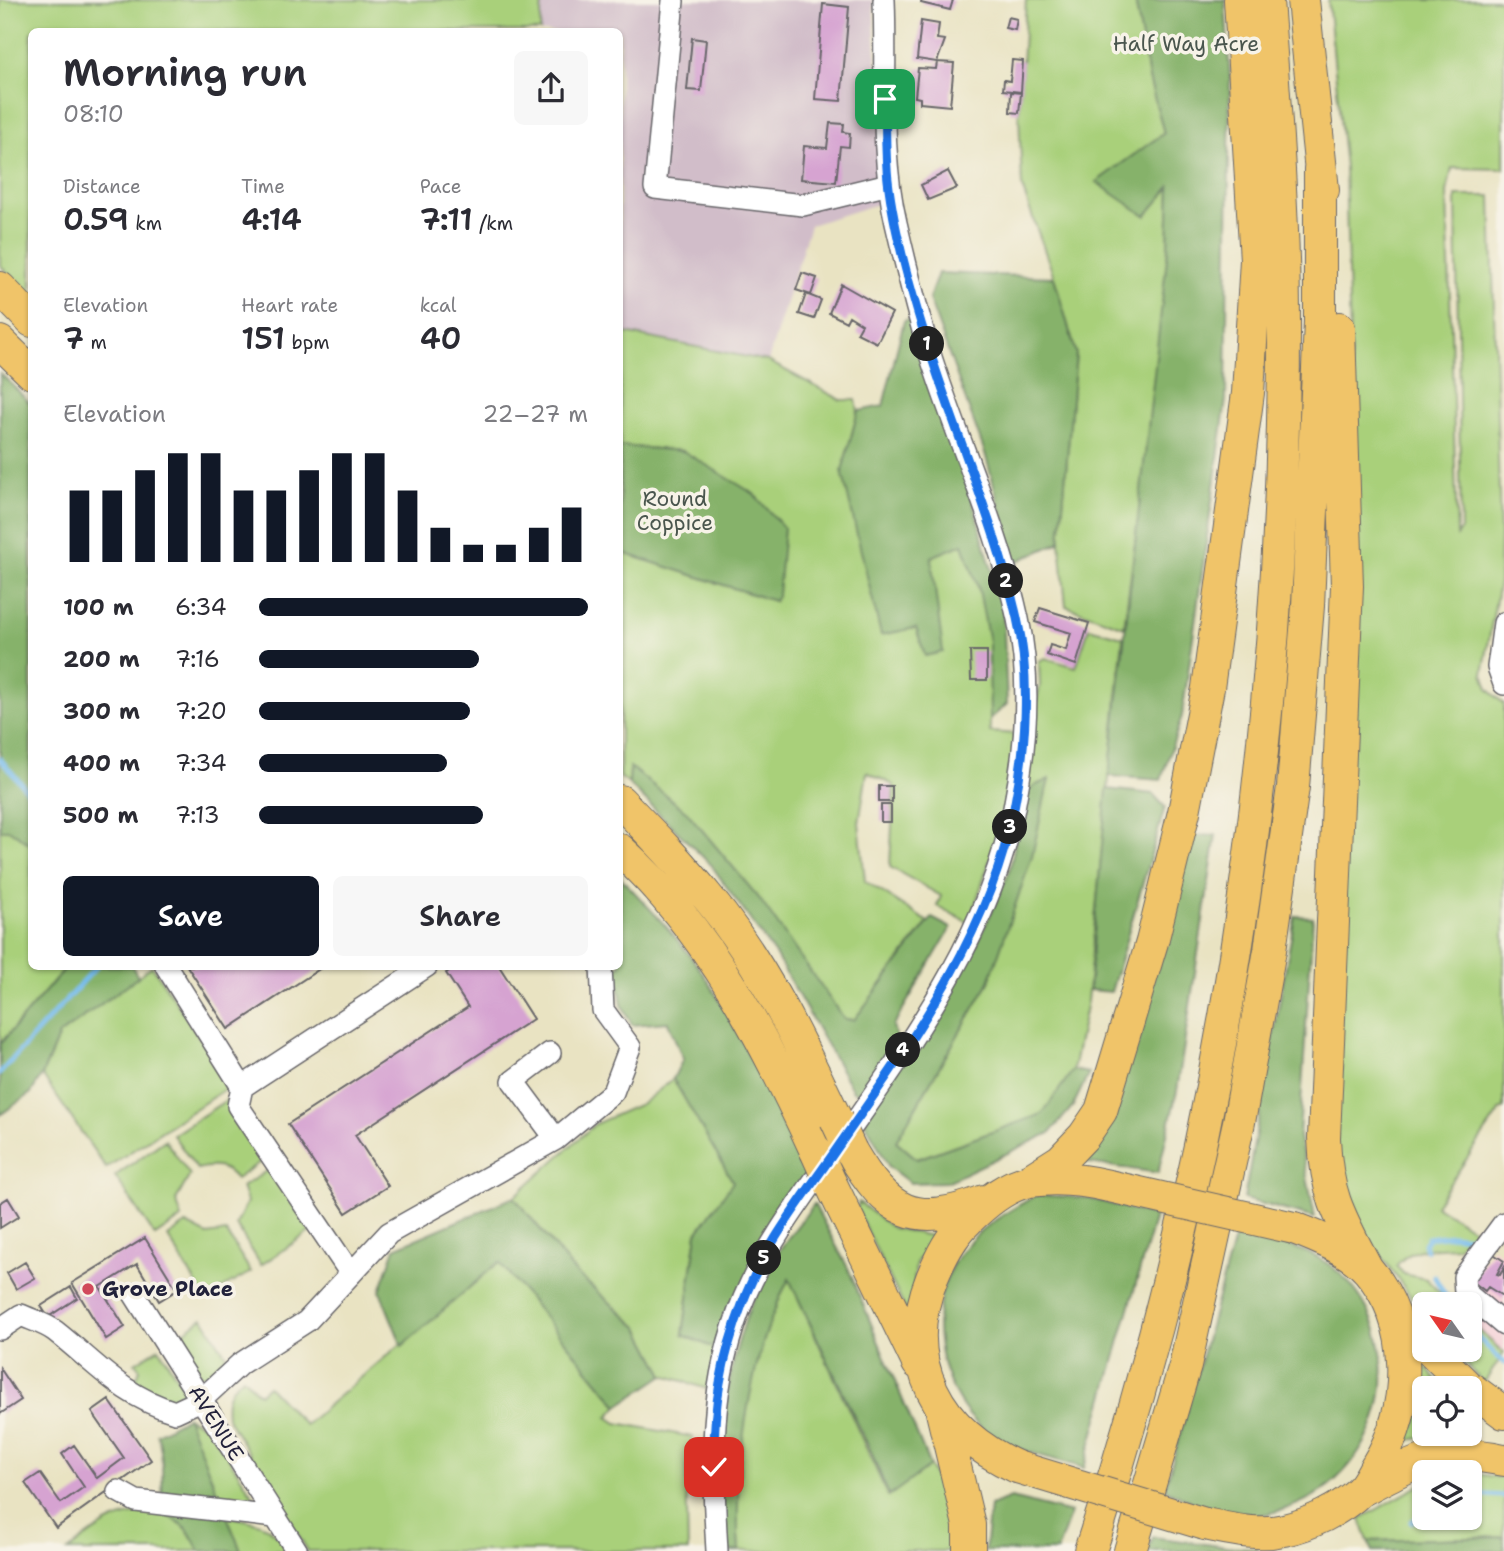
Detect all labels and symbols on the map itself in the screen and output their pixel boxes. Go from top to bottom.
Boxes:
park label: Half Way Acre [1113,30,1259,58]
pin [855,69,915,129]
pin: 1 [909,326,944,362]
park label: Round Coppice [637,485,713,537]
pin: 2 [988,564,1024,598]
pin: 3 [992,810,1028,844]
pin: 4 [886,1032,920,1068]
pin: 5 [746,1240,782,1276]
place label: Grove Place [102,1275,233,1303]
marker: Grove Place [80,1281,96,1297]
north arrow [1412,1292,1482,1362]
street label: AVENUE [182,1380,250,1466]
pin [684,1437,744,1497]

